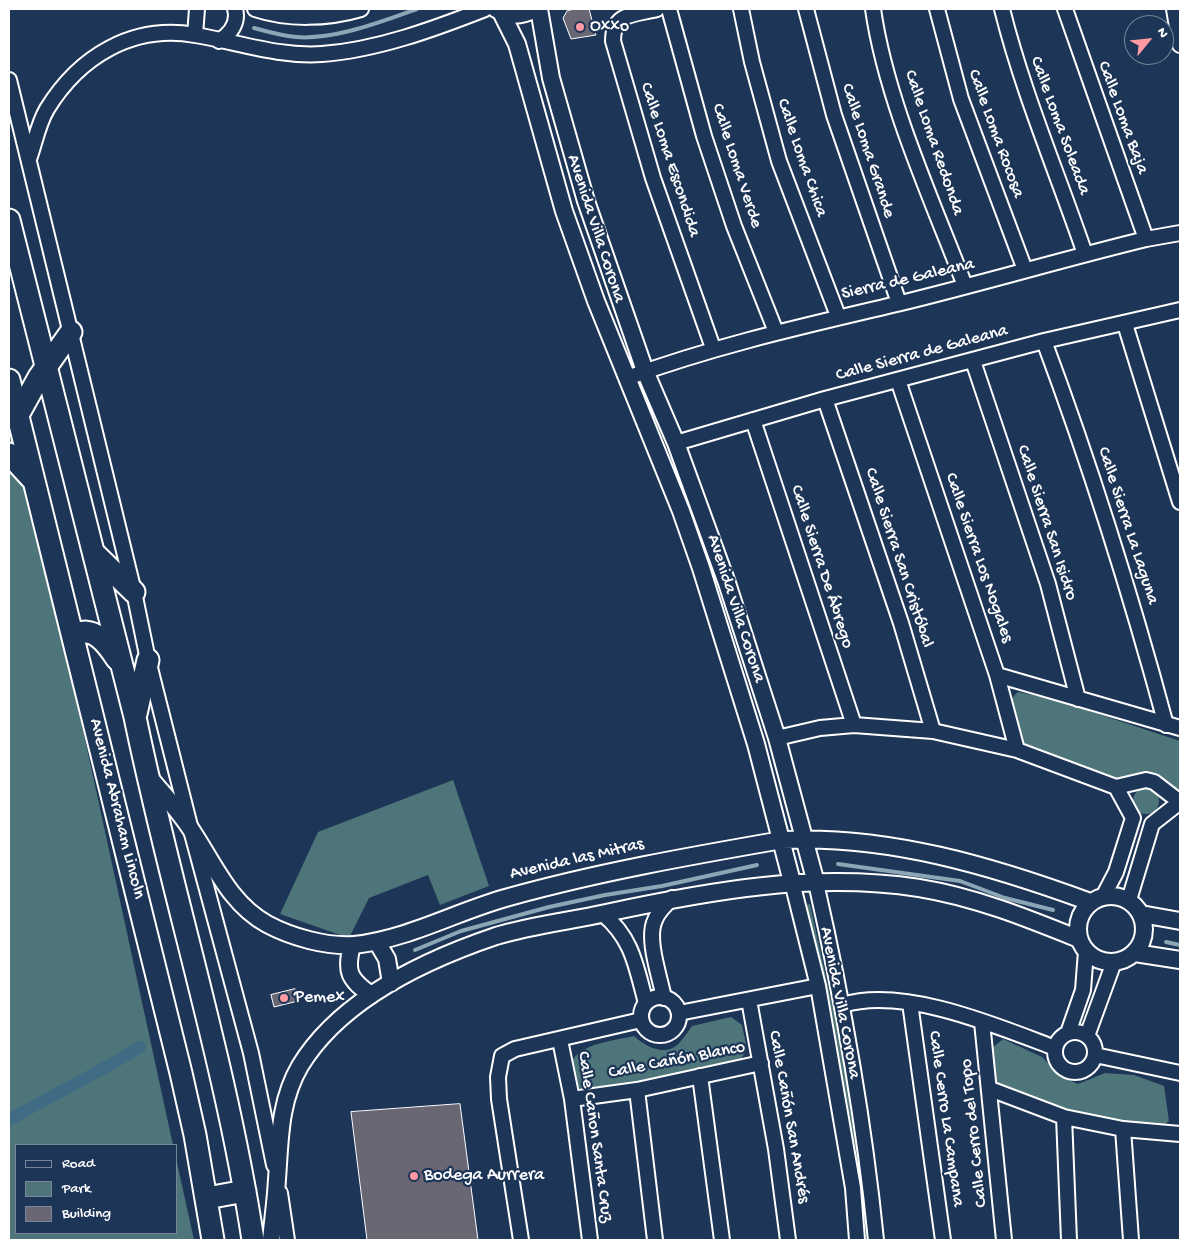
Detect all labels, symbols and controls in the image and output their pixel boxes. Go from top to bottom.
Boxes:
north arrow [1124,15,1174,65]
place label: Oxxo [590,16,629,38]
marker: Oxxo [574,21,586,33]
text: N [1152,25,1171,41]
street label: Calle Loma Soleada [1024,54,1094,198]
street label: Calle Loma Baja [1092,59,1152,177]
street label: Calle Loma Rocosa [962,67,1028,201]
street label: Calle Loma Redonda [898,68,968,218]
street label: Calle Loma Escondida [634,80,704,240]
street label: Calle Loma Grande [835,81,899,221]
street label: Calle Loma Chica [771,96,831,220]
street label: Calle Loma Verde [706,101,766,231]
street label: Avenida Villa Corona [561,152,629,306]
street label: Sierra de Galeana [839,254,977,306]
street label: Calle Sierra de Galeana [834,321,1010,387]
street label: Calle Sierra San Isidro [1011,443,1081,603]
street label: Calle Sierra La Laguna [1091,444,1163,608]
street label: Calle Sierra San Cristóbal [859,465,937,651]
street label: Calle Sierra Los Nogales [939,470,1017,646]
street label: Calle Sierra De Ábrego [784,483,858,651]
street label: Avenida Villa Corona [701,532,769,686]
street label: Avenida Abraham Lincoln [83,716,149,902]
street label: Avenida las Mitras [508,834,646,886]
street label: Avenida Villa Corona [814,925,864,1081]
place label: Pemex [294,987,345,1009]
marker: Pemex [278,992,290,1004]
street label: Calle Cañón San Andrés [762,1029,814,1205]
street label: Calle Cerro La Campana [922,1030,968,1208]
street label: Calle Cañón Blanco [607,1037,747,1085]
street label: Calle Cañon Santa Cruz [571,1050,617,1224]
street label: Calle Cerro del Topo [956,1058,994,1208]
legend [15,1144,178,1234]
text: Road [62,1155,95,1173]
place label: Bodega Aurrera [424,1165,544,1187]
marker: Bodega Aurrera [408,1170,420,1182]
text: Park [62,1180,91,1198]
text: Building [62,1205,111,1223]

